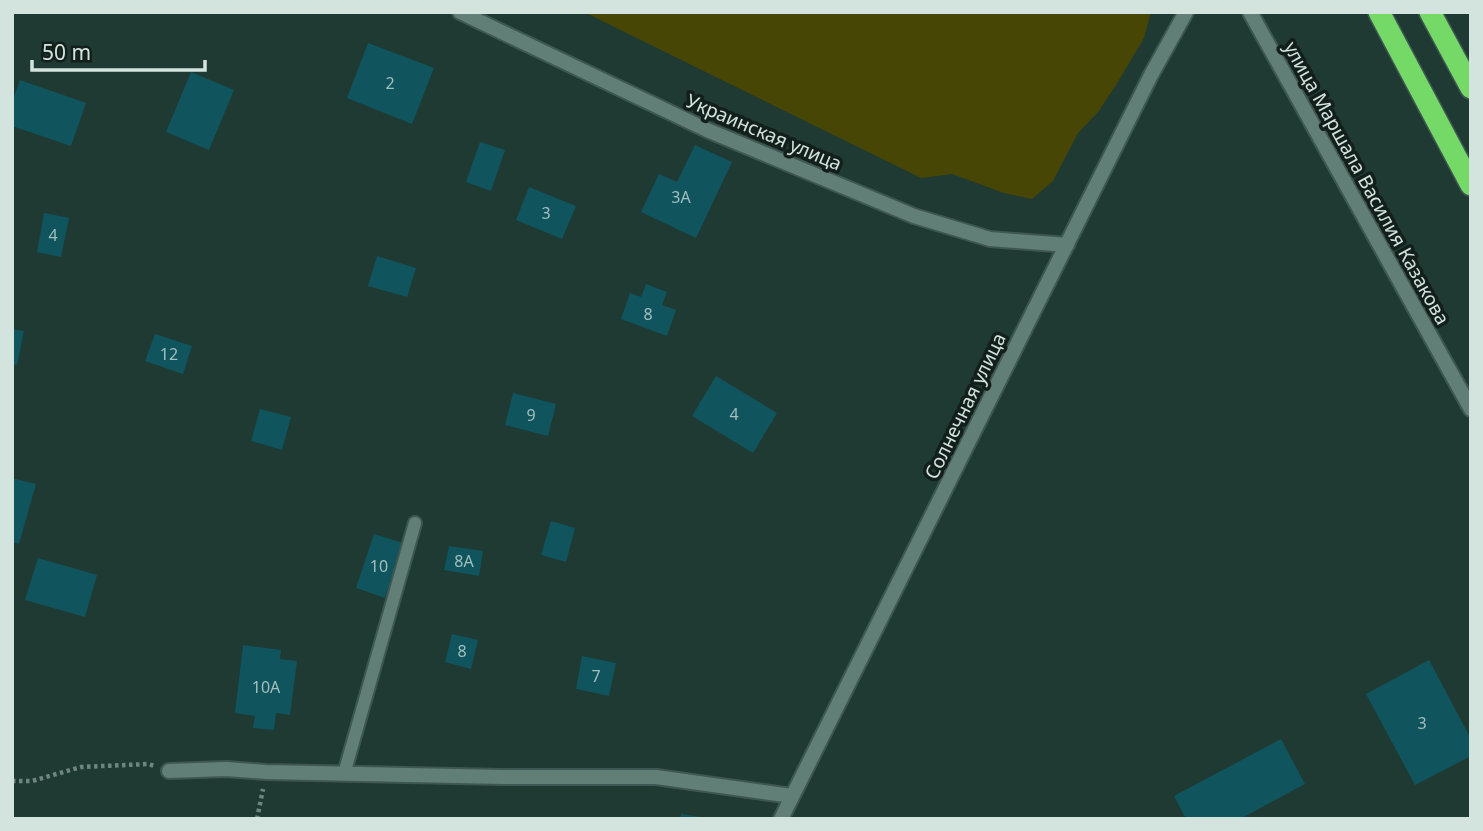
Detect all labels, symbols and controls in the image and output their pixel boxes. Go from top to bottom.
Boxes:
scale bar [32,28,205,72]
street label: улица Маршала Василия Казакова [1278,37,1456,329]
text: 50 m [42,38,91,66]
house number: 2 [385,72,395,94]
street label: Украинская улица [682,87,846,177]
house number: 3А [671,186,691,208]
house number: 3 [541,202,551,224]
house number: 4 [48,224,58,246]
house number: 8 [643,303,653,325]
street label: Солнечная улица [918,329,1012,483]
house number: 12 [160,343,178,365]
house number: 4 [729,403,739,425]
house number: 9 [526,404,536,426]
house number: 8А [454,550,474,572]
house number: 10 [370,555,388,577]
house number: 8 [457,640,467,662]
house number: 7 [591,665,601,687]
house number: 10А [252,676,281,698]
house number: 3 [1417,712,1427,734]

